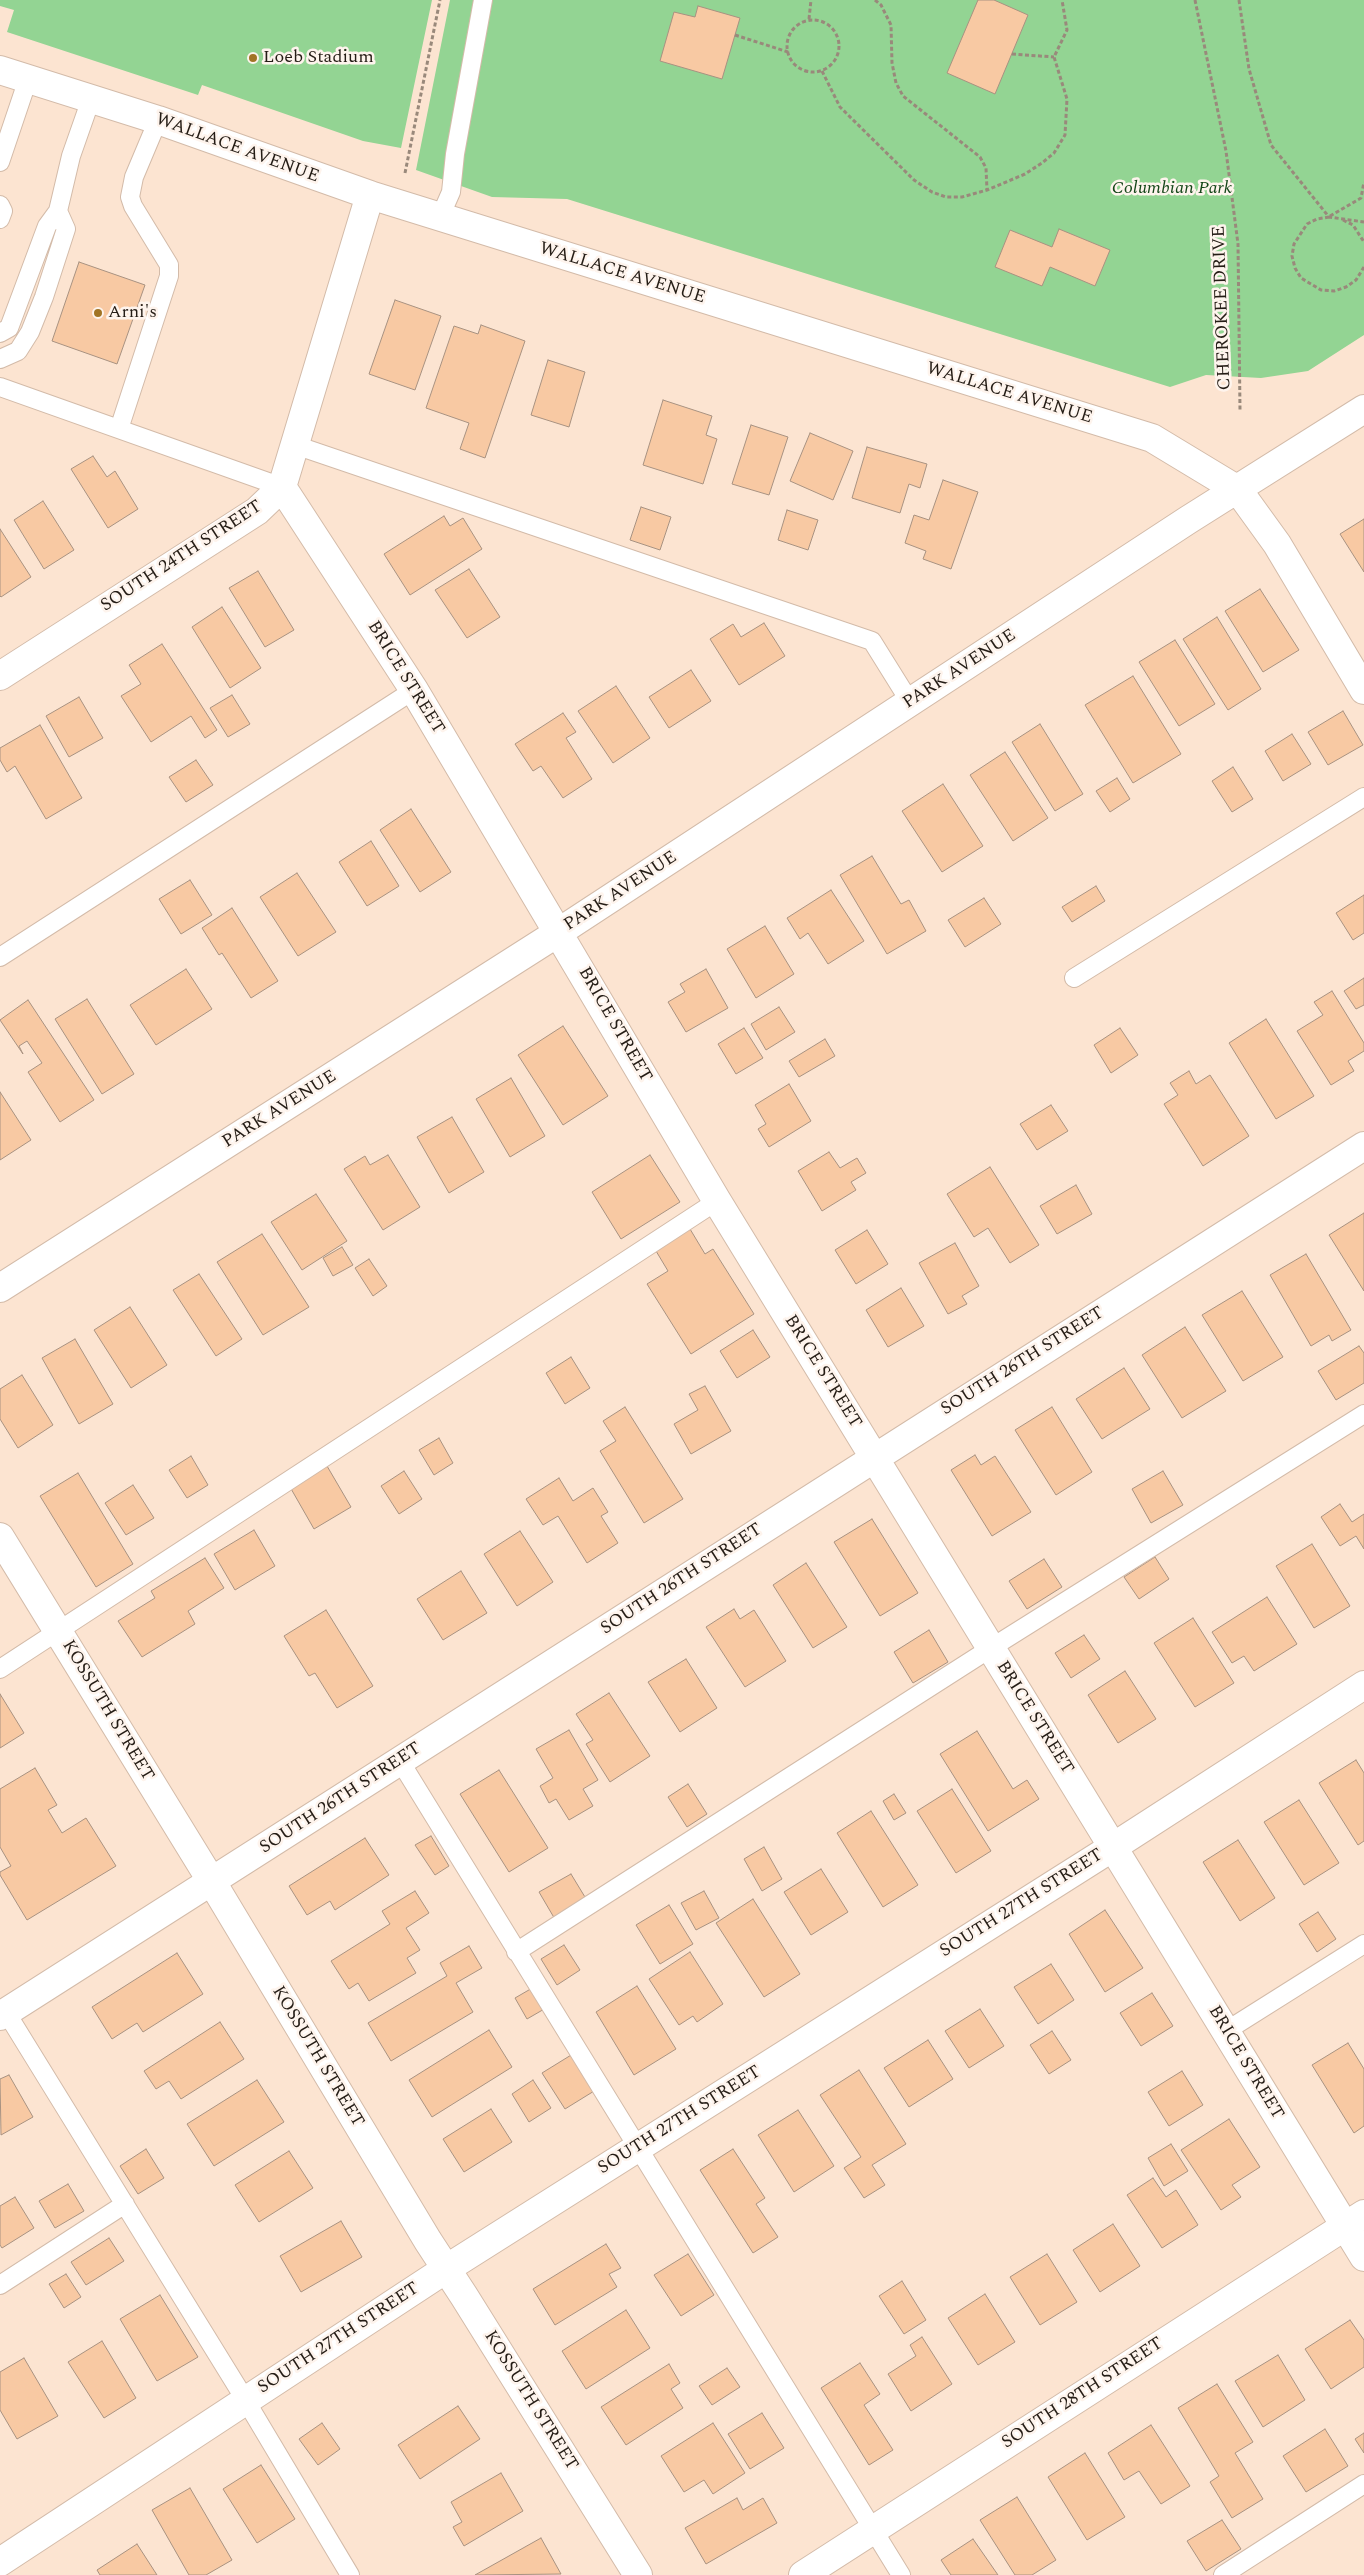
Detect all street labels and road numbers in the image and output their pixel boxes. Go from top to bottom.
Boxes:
street label: WALLACE AVENUE [152,109,322,189]
street label: CHEROKEE DRIVE [1209,225,1237,391]
street label: WALLACE AVENUE [536,238,708,310]
street label: WALLACE AVENUE [923,358,1095,430]
street label: SOUTH 24TH STREET [97,497,267,617]
street label: BRICE STREET [362,617,448,739]
street label: PARK AVENUE [899,625,1021,715]
street label: PARK AVENUE [560,847,682,937]
street label: BRICE STREET [572,964,656,1086]
street label: PARK AVENUE [219,1066,341,1154]
street label: SOUTH 26TH STREET [938,1303,1108,1421]
street label: BRICE STREET [779,1311,865,1433]
street label: SOUTH 26TH STREET [597,1520,767,1640]
street label: KOSSUTH STREET [56,1637,158,1785]
street label: BRICE STREET [991,1657,1077,1779]
street label: SOUTH 26TH STREET [256,1739,426,1859]
street label: SOUTH 27TH STREET [937,1845,1107,1963]
street label: KOSSUTH STREET [266,1983,368,2131]
street label: BRICE STREET [1202,2002,1288,2124]
street label: SOUTH 27TH STREET [595,2062,765,2180]
street label: SOUTH 27TH STREET [254,2279,424,2399]
street label: KOSSUTH STREET [478,2327,582,2475]
street label: SOUTH 28TH STREET [998,2334,1168,2454]

